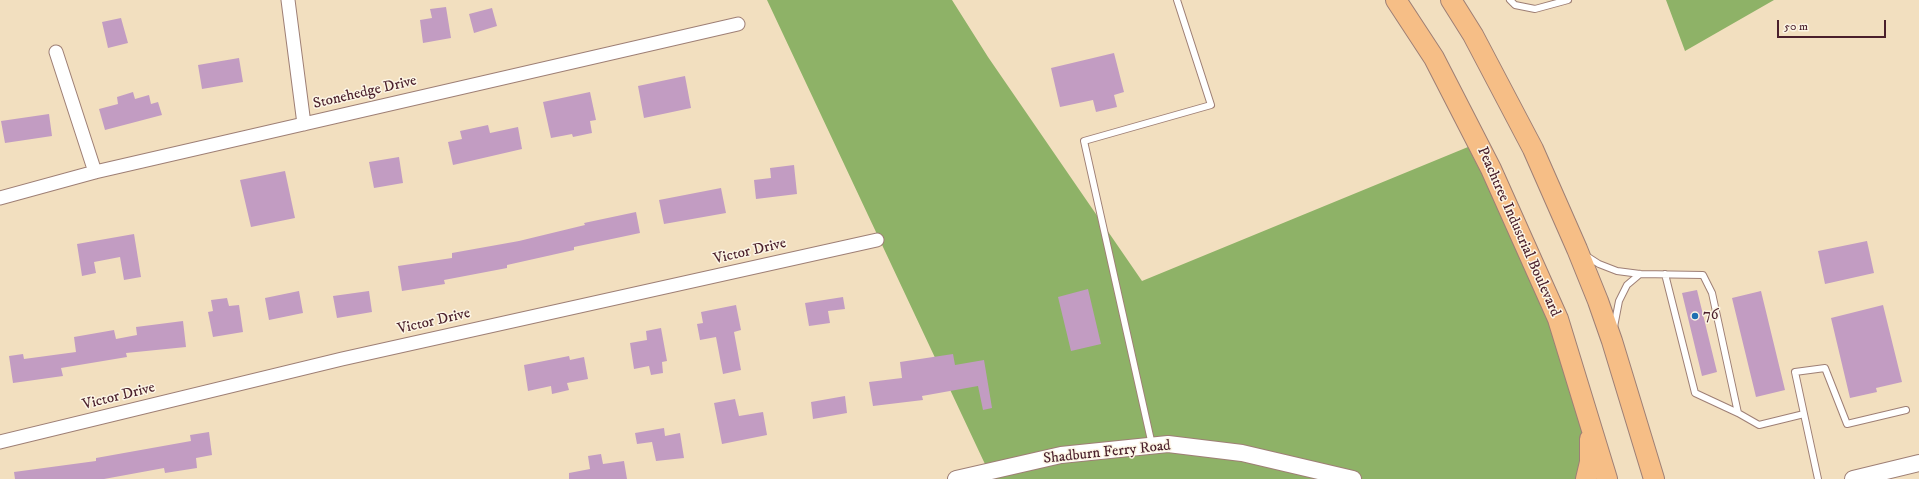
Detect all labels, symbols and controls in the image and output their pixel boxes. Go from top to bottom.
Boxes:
scale bar [1779,12,1888,38]
text: 50 m [1784,19,1808,34]
street label: Stonehedge Drive [312,72,418,114]
street label: Peachtree Industrial Boulevard [1472,144,1564,320]
street label: Victor Drive [712,235,788,269]
street label: Victor Drive [396,305,472,339]
place label: 76 [1703,307,1719,325]
marker: 76 [1690,311,1700,321]
street label: Victor Drive [81,379,157,415]
street label: Shadburn Ferry Road [1042,437,1172,469]

